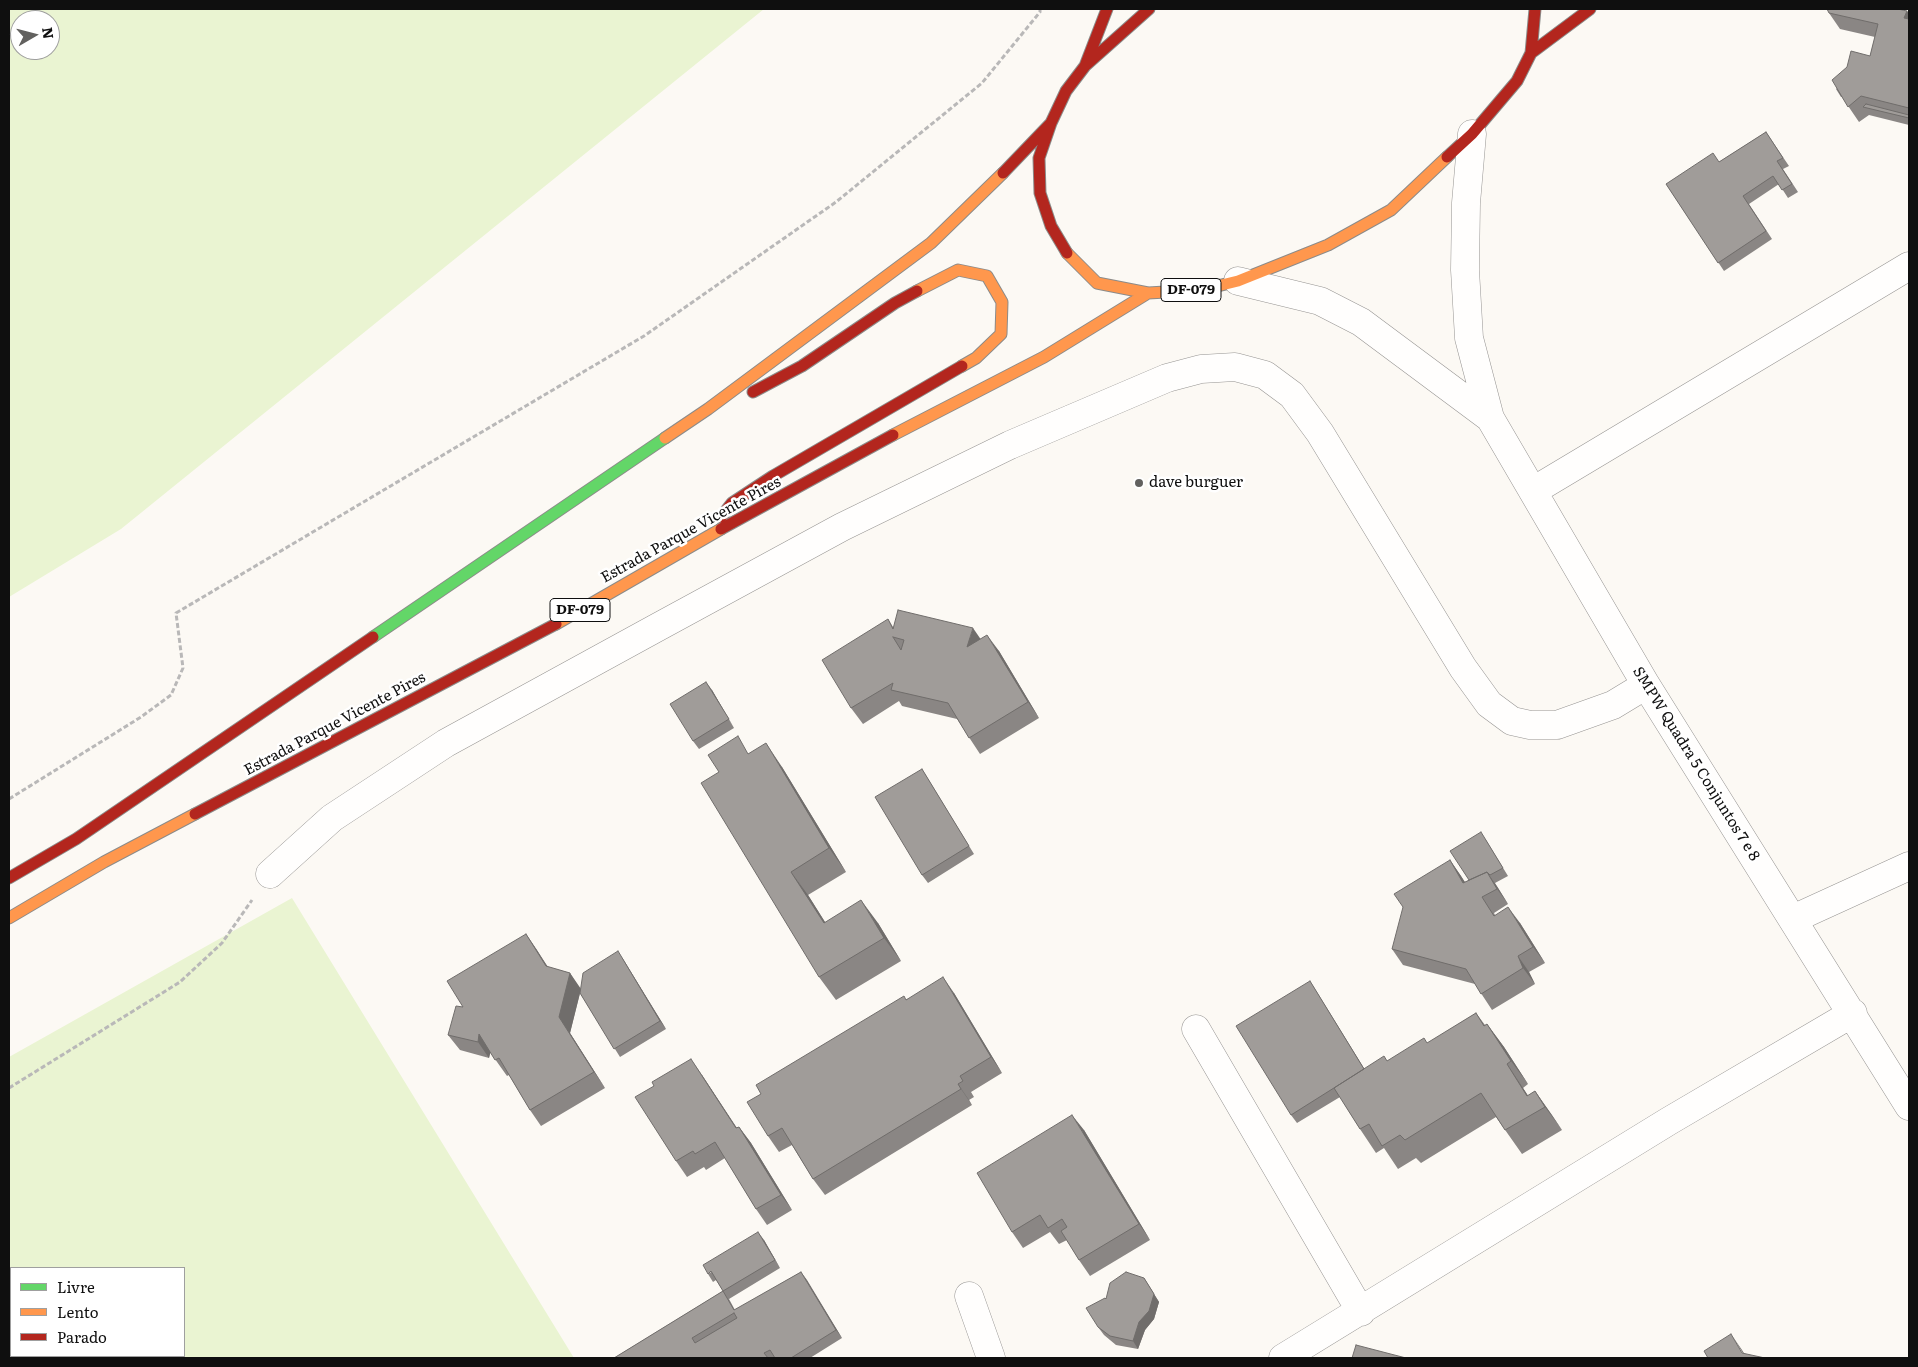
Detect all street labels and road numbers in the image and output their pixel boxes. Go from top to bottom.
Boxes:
road number: DF-079 [1161,278,1221,302]
street label: Estrada Parque Vicente Pires [598,473,784,587]
road number: DF-079 [550,598,610,622]
street label: SMPW Quadra 5 Conjuntos 7 e 8 [1629,664,1763,864]
street label: Estrada Parque Vicente Pires [241,668,429,780]

